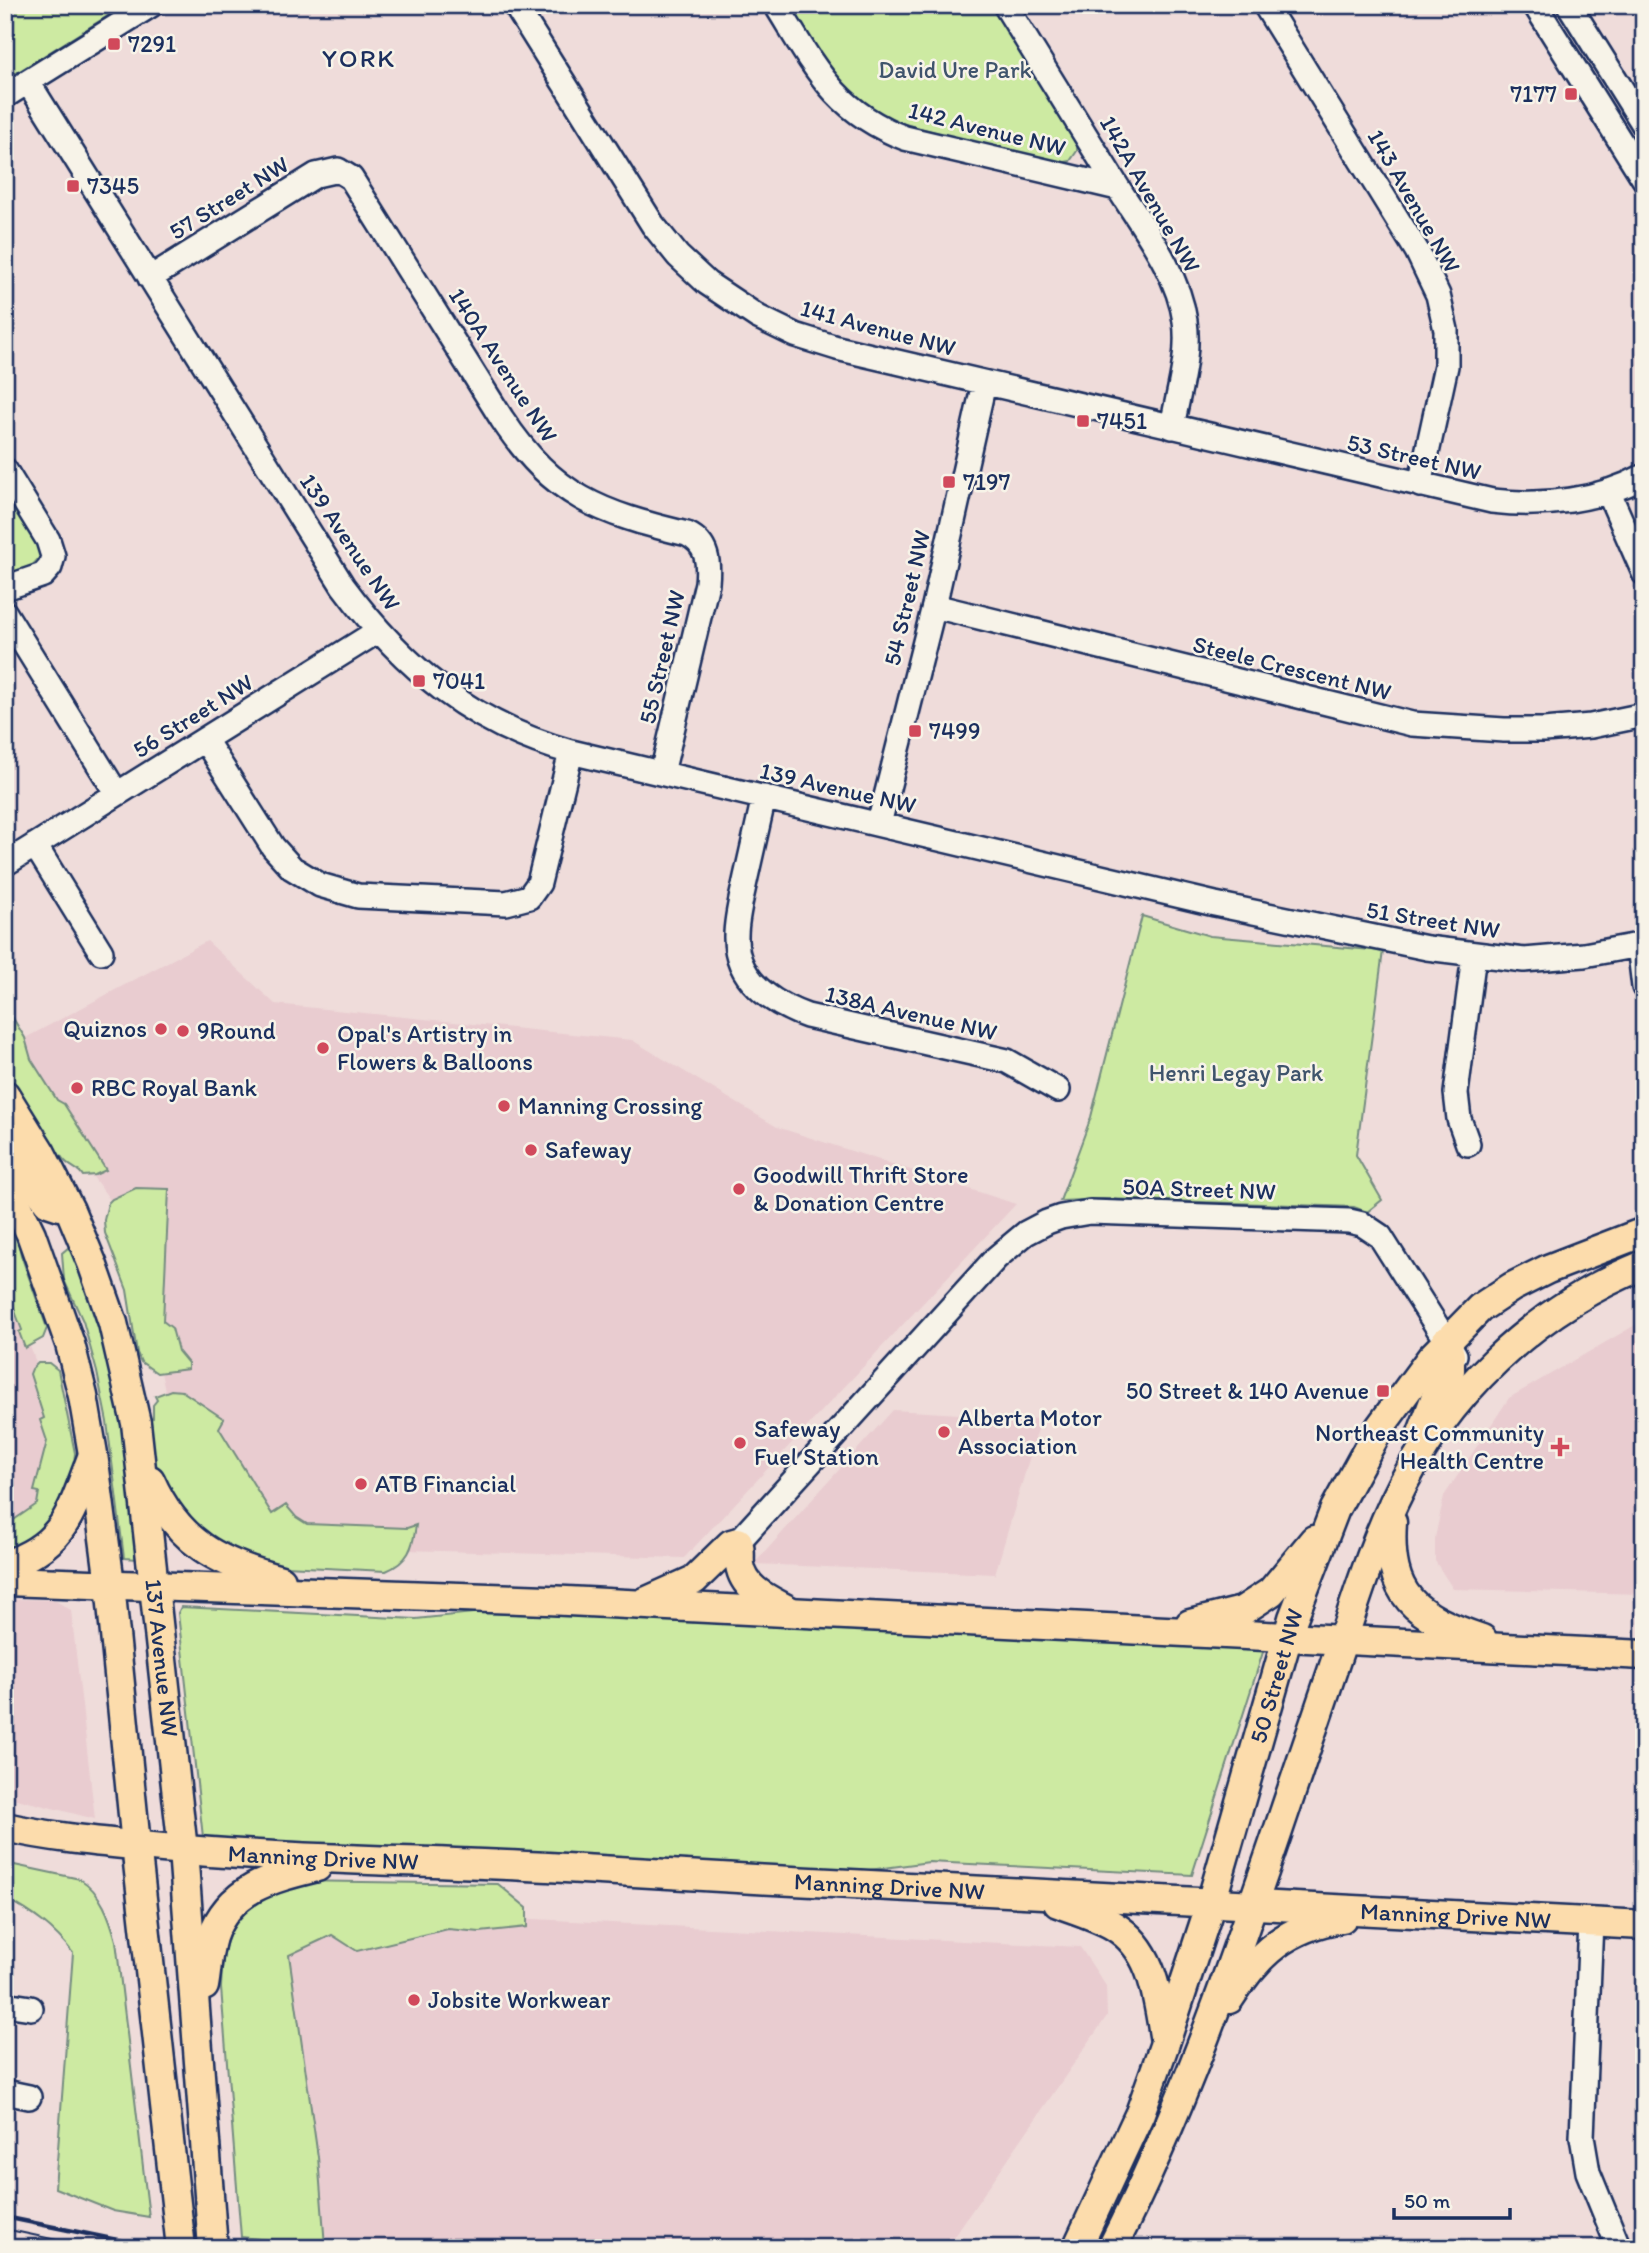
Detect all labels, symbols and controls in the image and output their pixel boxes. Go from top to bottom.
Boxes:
place label: 7291 [128,29,176,58]
marker: 7291 [106,36,122,52]
district label: YORK [322,42,396,74]
park label: David Ure Park [878,55,1032,84]
place label: 7177 [1510,79,1557,108]
marker: 7177 [1563,86,1579,102]
street label: 142 Avenue NW [906,95,1069,162]
street label: 142A Avenue NW [1094,110,1207,277]
street label: 143 Avenue NW [1362,124,1467,278]
street label: 57 Street NW [164,149,294,246]
place label: 7345 [87,171,139,200]
marker: 7345 [65,178,81,194]
street label: 140A Avenue NW [443,282,564,448]
street label: 141 Avenue NW [797,293,959,362]
place label: 7451 [1097,406,1147,435]
marker: 7451 [1075,413,1091,429]
street label: 53 Street NW [1344,427,1484,486]
place label: 7197 [963,467,1011,496]
street label: 139 Avenue NW [294,468,407,616]
marker: 7197 [941,474,957,490]
street label: 54 Street NW [877,527,936,668]
street label: 55 Street NW [632,587,691,726]
street label: Steele Crescent NW [1190,629,1394,706]
place label: 7041 [433,666,485,695]
street label: 56 Street NW [127,667,258,764]
marker: 7041 [411,673,427,689]
place label: 7499 [929,716,980,745]
marker: 7499 [907,723,923,739]
street label: 139 Avenue NW [757,755,919,820]
street label: 51 Street NW [1364,895,1502,944]
street label: 138A Avenue NW [822,979,1000,1046]
place label: Quiznos [63,1014,147,1043]
place label: 9Round [197,1016,276,1045]
place label: Opal's Artistry in Flowers & Balloons [337,1019,533,1076]
marker: Quiznos [153,1021,169,1037]
marker: 9Round [175,1023,191,1039]
marker: Opal's Artistry in Flowers & Balloons [315,1040,331,1056]
park label: Henri Legay Park [1149,1058,1324,1087]
place label: RBC Royal Bank [91,1073,258,1102]
marker: RBC Royal Bank [69,1080,85,1096]
place label: Manning Crossing [518,1091,703,1120]
marker: Manning Crossing [496,1098,512,1114]
place label: Safeway [545,1135,632,1164]
marker: Safeway [523,1142,539,1158]
place label: Goodwill Thrift Store & Donation Centre [753,1160,968,1217]
street label: 50A Street NW [1122,1171,1276,1206]
marker: Goodwill Thrift Store & Donation Centre [731,1181,747,1197]
place label: 50 Street & 140 Avenue [1126,1376,1369,1405]
marker: 50 Street & 140 Avenue [1375,1383,1391,1399]
place label: Alberta Motor Association [958,1403,1102,1460]
place label: Safeway Fuel Station [754,1414,879,1471]
place label: Northeast Community Health Centre [1315,1418,1544,1475]
marker: Alberta Motor Association [936,1424,952,1440]
marker: Safeway Fuel Station [732,1435,748,1451]
marker: Northeast Community Health Centre [1550,1437,1570,1457]
place label: ATB Financial [375,1469,516,1498]
marker: ATB Financial [353,1476,369,1492]
street label: 137 Avenue NW [139,1577,185,1738]
street label: 50 Street NW [1243,1605,1309,1746]
street label: Manning Drive NW [227,1838,419,1876]
street label: Manning Drive NW [793,1866,986,1906]
street label: Manning Drive NW [1359,1896,1552,1934]
place label: Jobsite Workwear [428,1985,611,2014]
marker: Jobsite Workwear [406,1992,422,2008]
scale bar [1394,2176,1509,2220]
text: 50 m [1404,2188,1451,2213]

